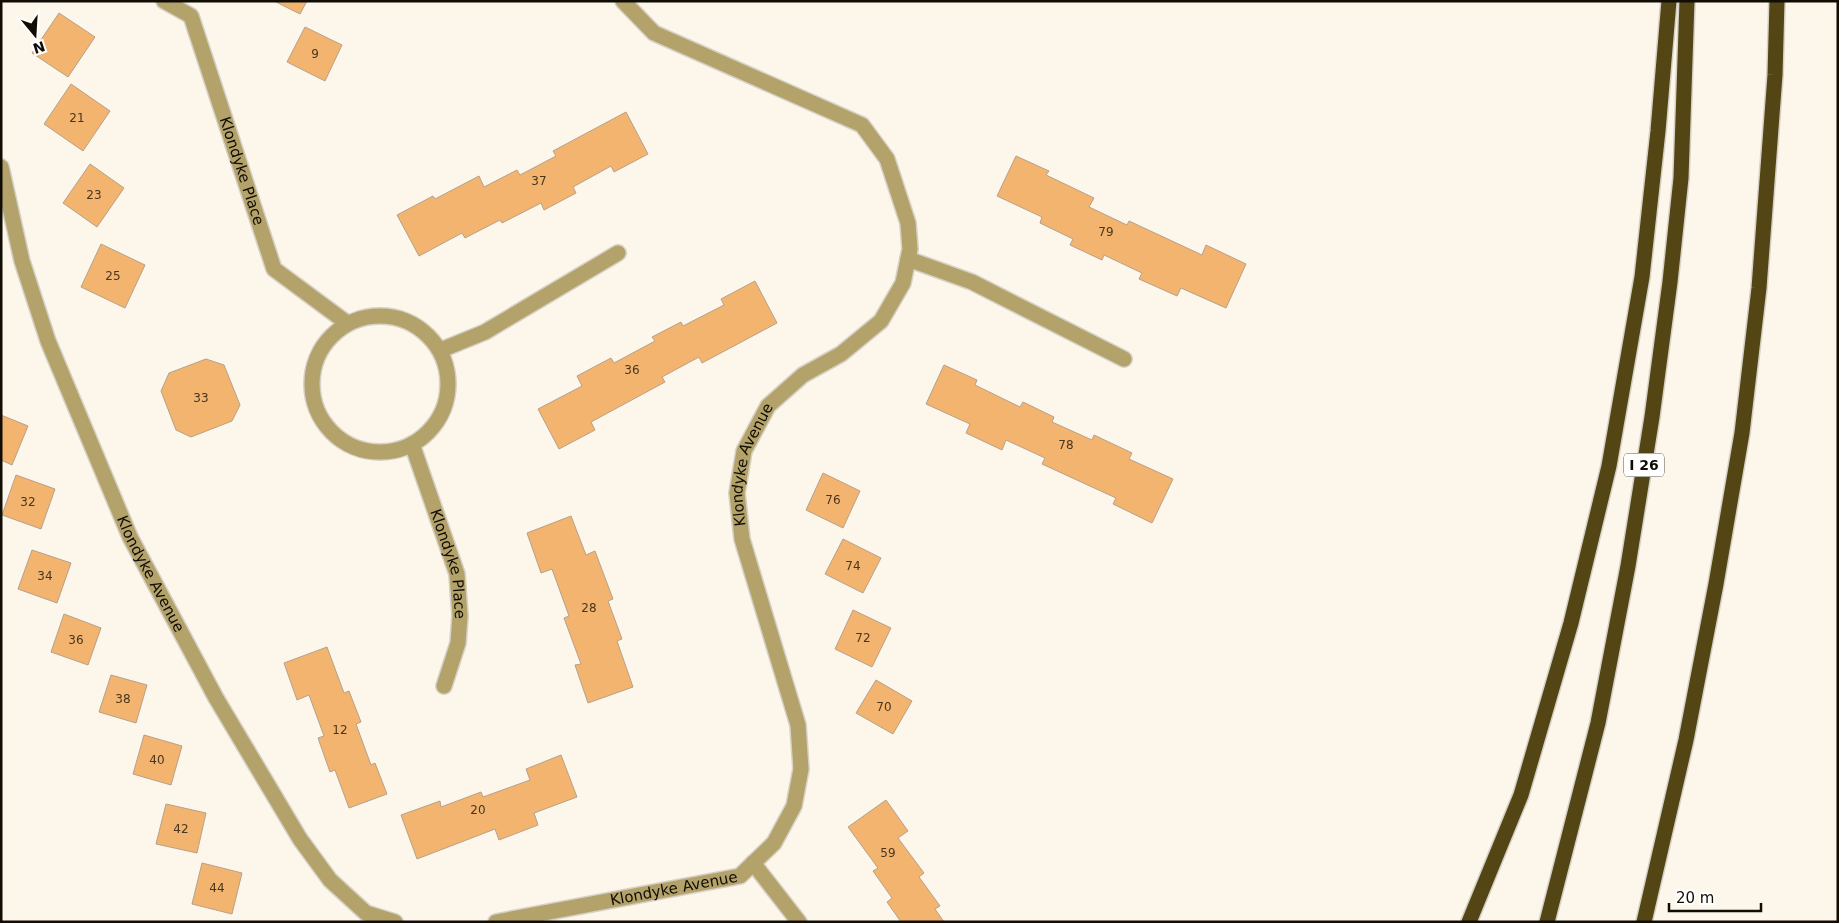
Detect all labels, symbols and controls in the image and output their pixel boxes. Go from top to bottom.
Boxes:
north arrow [10,10,60,60]
text: N [31,38,47,57]
house number: 9 [311,47,319,61]
house number: 21 [69,111,85,125]
street label: Klondyke Place [216,114,268,228]
house number: 37 [531,174,547,188]
house number: 23 [86,188,102,202]
house number: 79 [1098,225,1114,239]
house number: 25 [105,269,121,283]
house number: 36 [624,363,640,377]
house number: 33 [193,391,209,405]
street label: Klondyke Avenue [728,400,777,527]
house number: 78 [1058,438,1074,452]
road number: I 26 [1624,454,1664,476]
house number: 76 [825,493,841,507]
house number: 32 [20,495,36,509]
street label: Klondyke Place [426,507,469,620]
street label: Klondyke Avenue [113,513,188,635]
house number: 74 [845,559,861,573]
house number: 34 [37,569,53,583]
house number: 28 [581,601,597,615]
house number: 72 [855,631,871,645]
house number: 36 [68,633,84,647]
house number: 38 [115,692,131,706]
house number: 70 [876,700,892,714]
house number: 12 [332,723,348,737]
house number: 40 [149,753,165,767]
house number: 20 [470,803,486,817]
house number: 42 [173,822,189,836]
house number: 59 [880,846,896,860]
street label: Klondyke Avenue [609,868,739,909]
scale bar [1669,880,1762,912]
house number: 44 [209,881,225,895]
text: 20 m [1676,889,1714,907]

